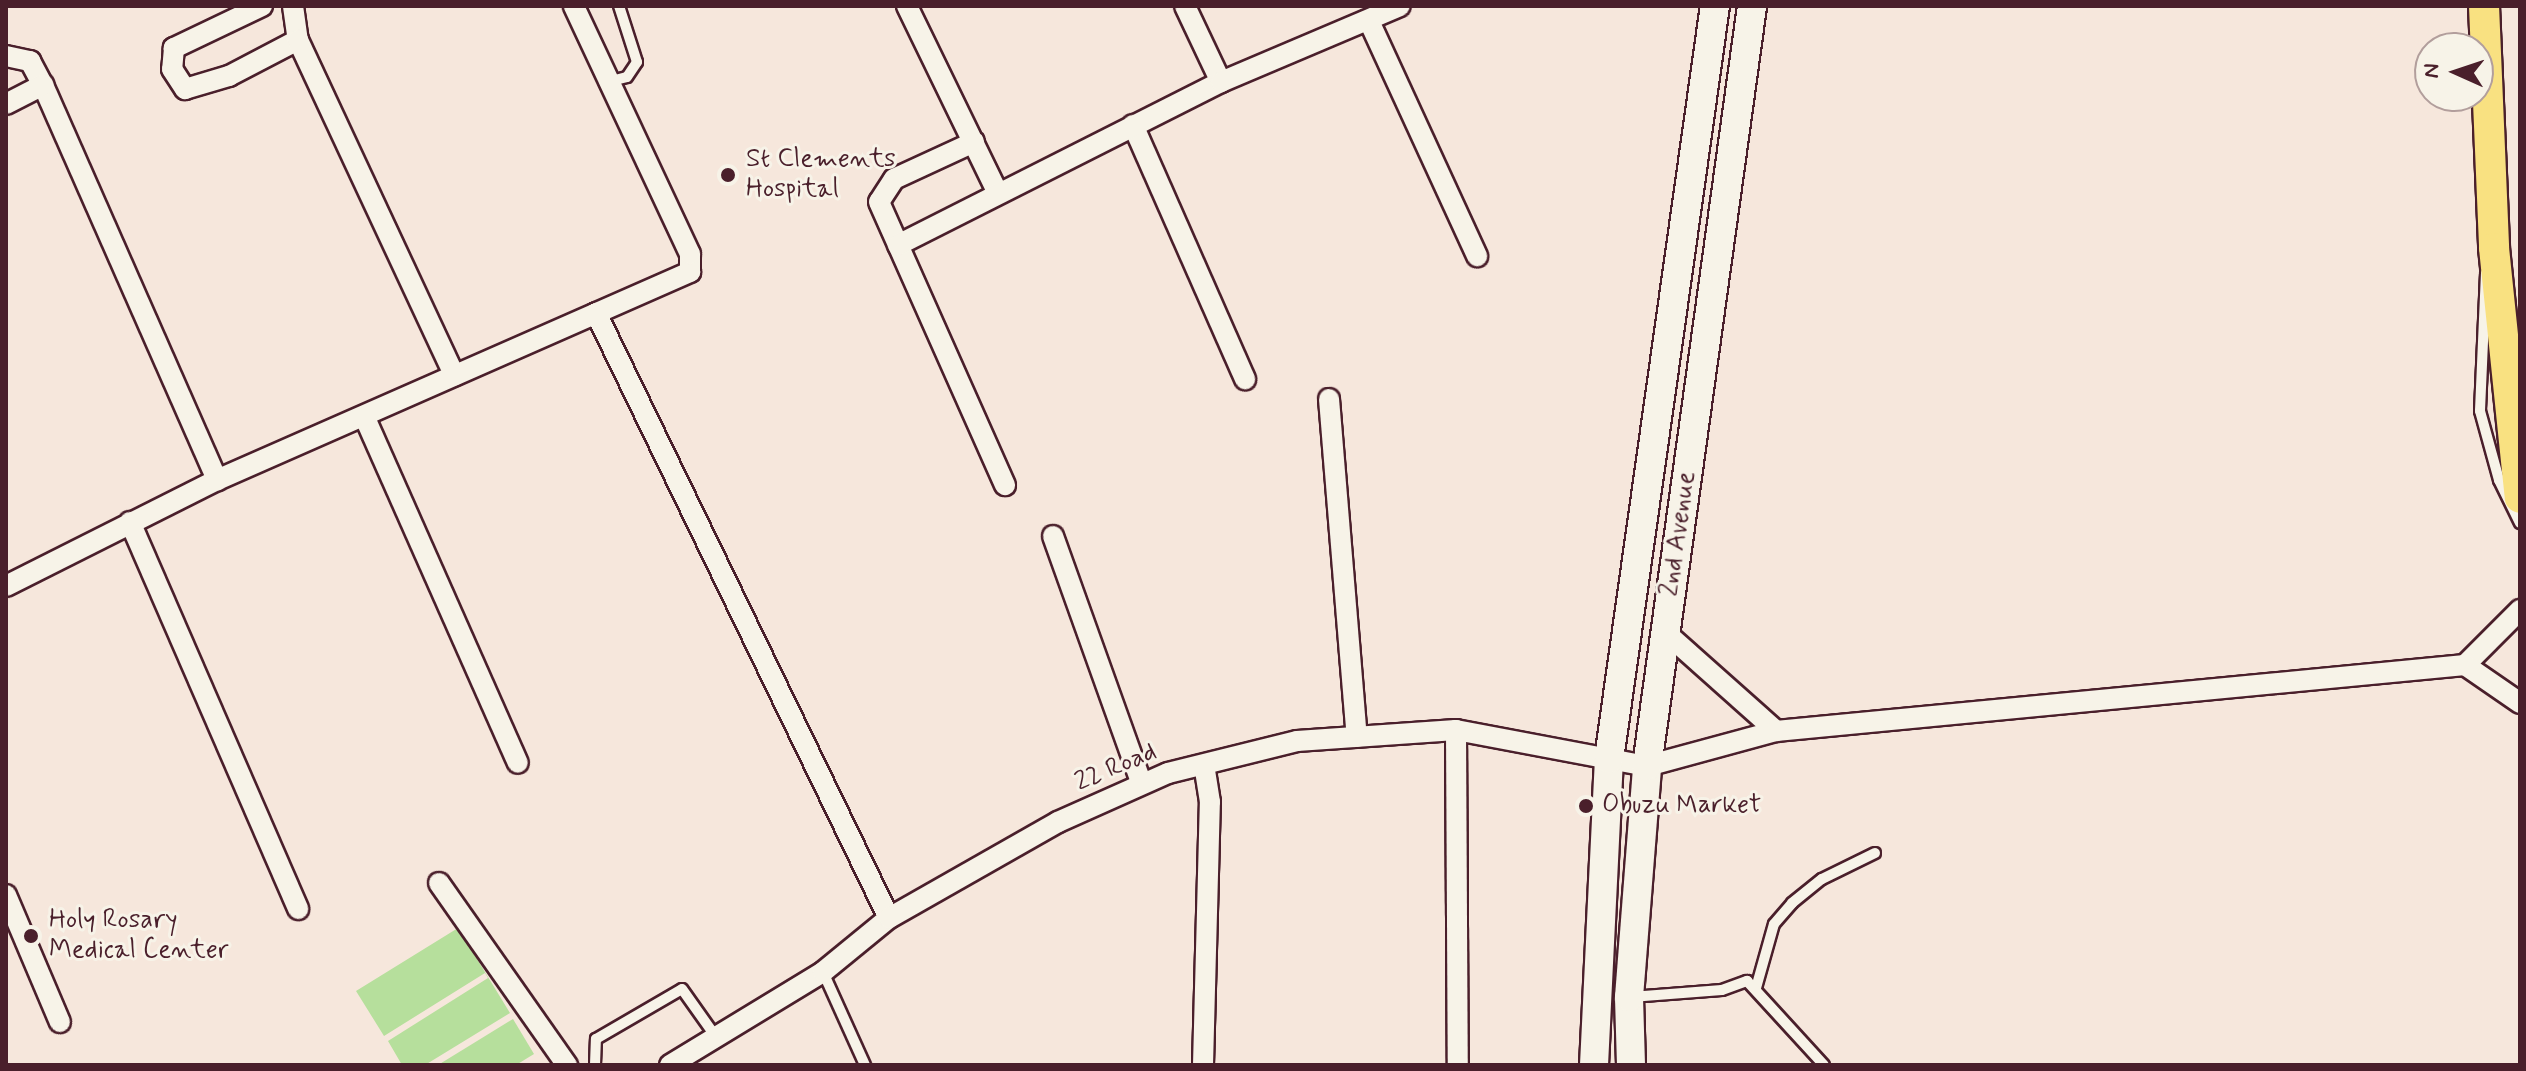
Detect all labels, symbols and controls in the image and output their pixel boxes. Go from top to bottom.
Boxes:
north arrow [2414,32,2494,112]
text: N [2418,63,2446,79]
place label: St Clements Hospital [746,144,887,206]
marker: St Clements Hospital [717,164,739,186]
street label: 2nd Avenue [1655,469,1703,599]
street label: 22 Road [1071,737,1161,799]
place label: Obuzu Market [1602,790,1764,822]
marker: Obuzu Market [1577,797,1595,815]
place label: Holy Rosary Medical Center [49,905,224,966]
marker: Holy Rosary Medical Center [20,925,42,947]

